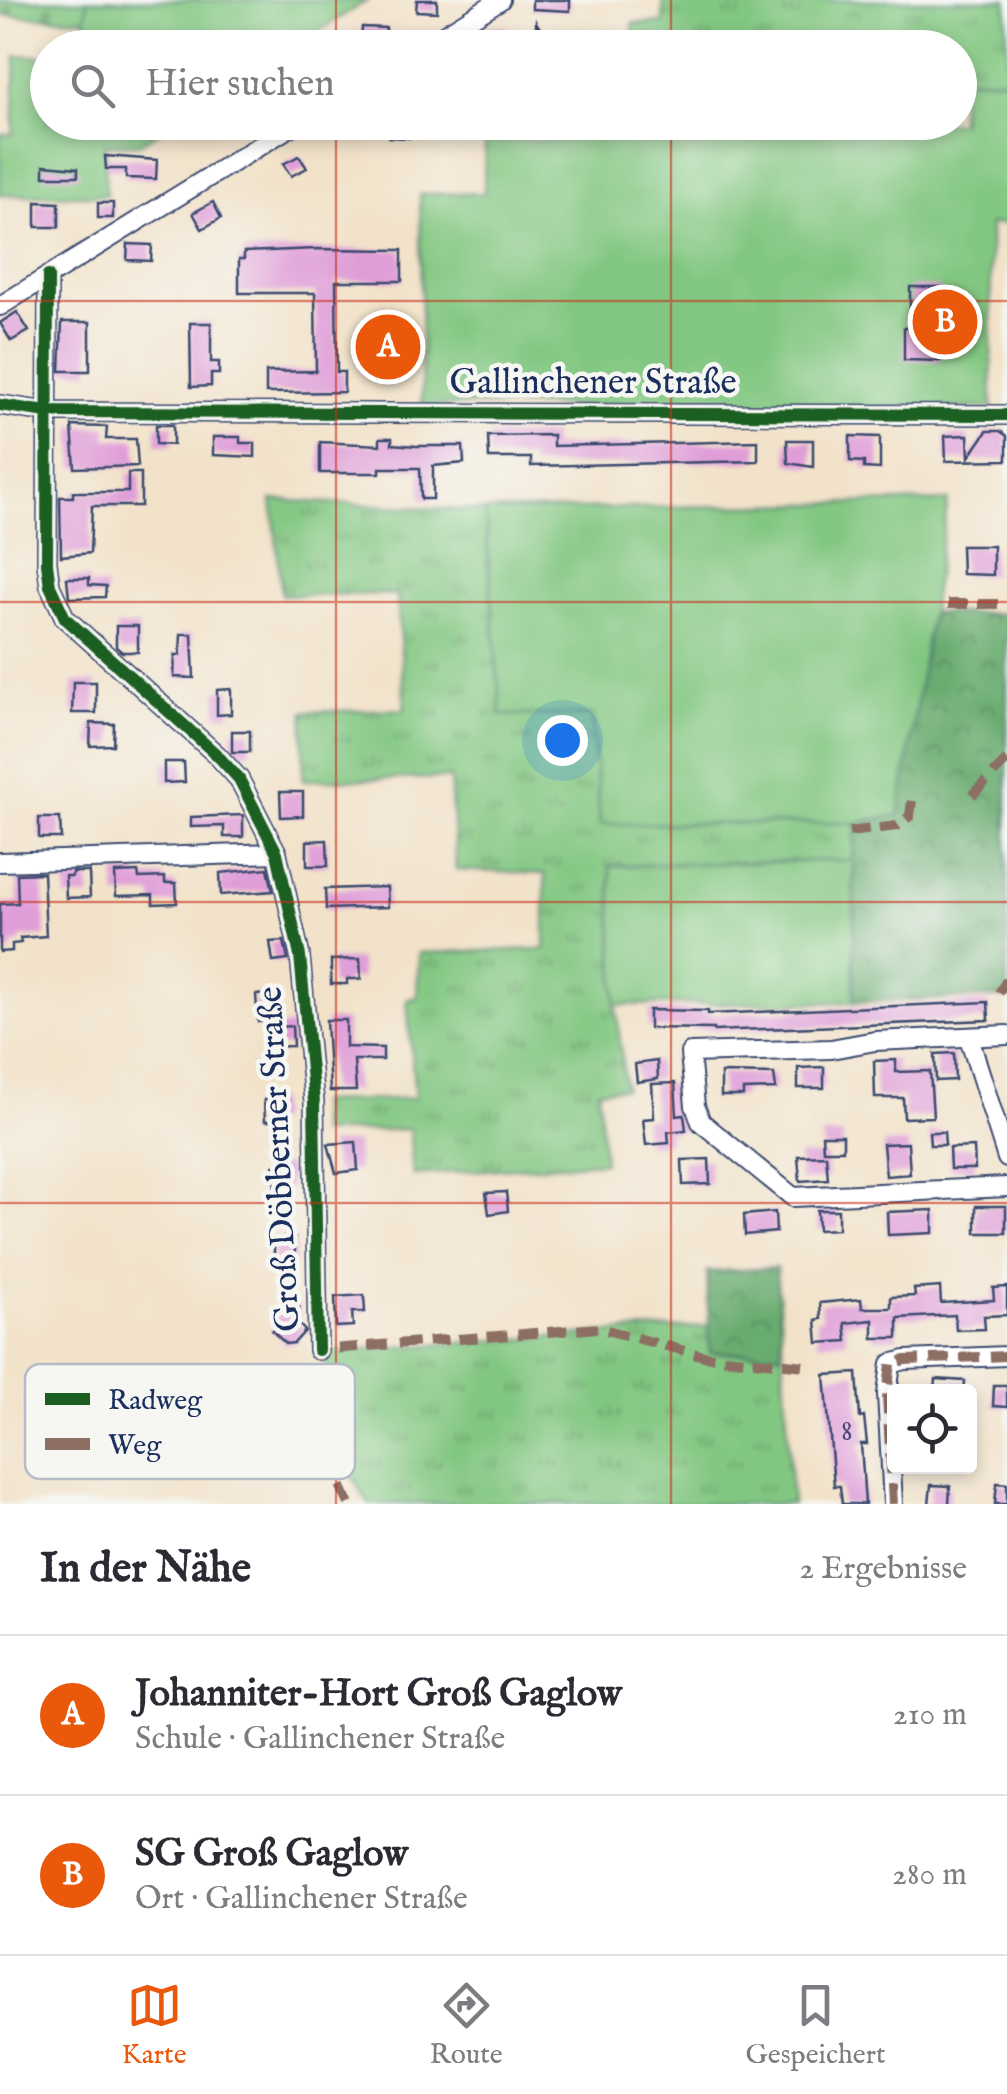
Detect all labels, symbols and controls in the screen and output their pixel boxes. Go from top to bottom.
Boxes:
search box [30,30,977,140]
icon: search [65,58,120,113]
text: Hier suchen [145,61,335,109]
pin: B [912,284,978,360]
pin: A [356,310,420,384]
street label: Gallinchener Straße [450,361,737,406]
your location [537,715,588,766]
street label: Groß Döbberner Straße [248,985,312,1333]
legend [25,1364,355,1479]
text: Radweg [108,1384,203,1419]
map controls [887,1384,977,1474]
button: locate [887,1384,977,1474]
house number: 8 [841,1413,853,1451]
text: Weg [108,1429,162,1464]
text: In der Nähe [40,1543,251,1596]
text: 2 Ergebnisse [799,1549,967,1590]
text: Johanniter-Hort Groß Gaglow [135,1671,622,1719]
text: A [62,1695,83,1736]
text: 210 m [893,1695,967,1736]
text: Schule · Gallinchener Straße [135,1719,505,1760]
text: SG Groß Gaglow [135,1831,408,1879]
text: B [62,1855,83,1896]
text: 280 m [892,1855,967,1896]
text: Ort · Gallinchener Straße [135,1879,468,1920]
tab: Karte [121,1978,187,2073]
tab: Route [430,1978,503,2073]
tab: Gespeichert [746,1978,886,2073]

